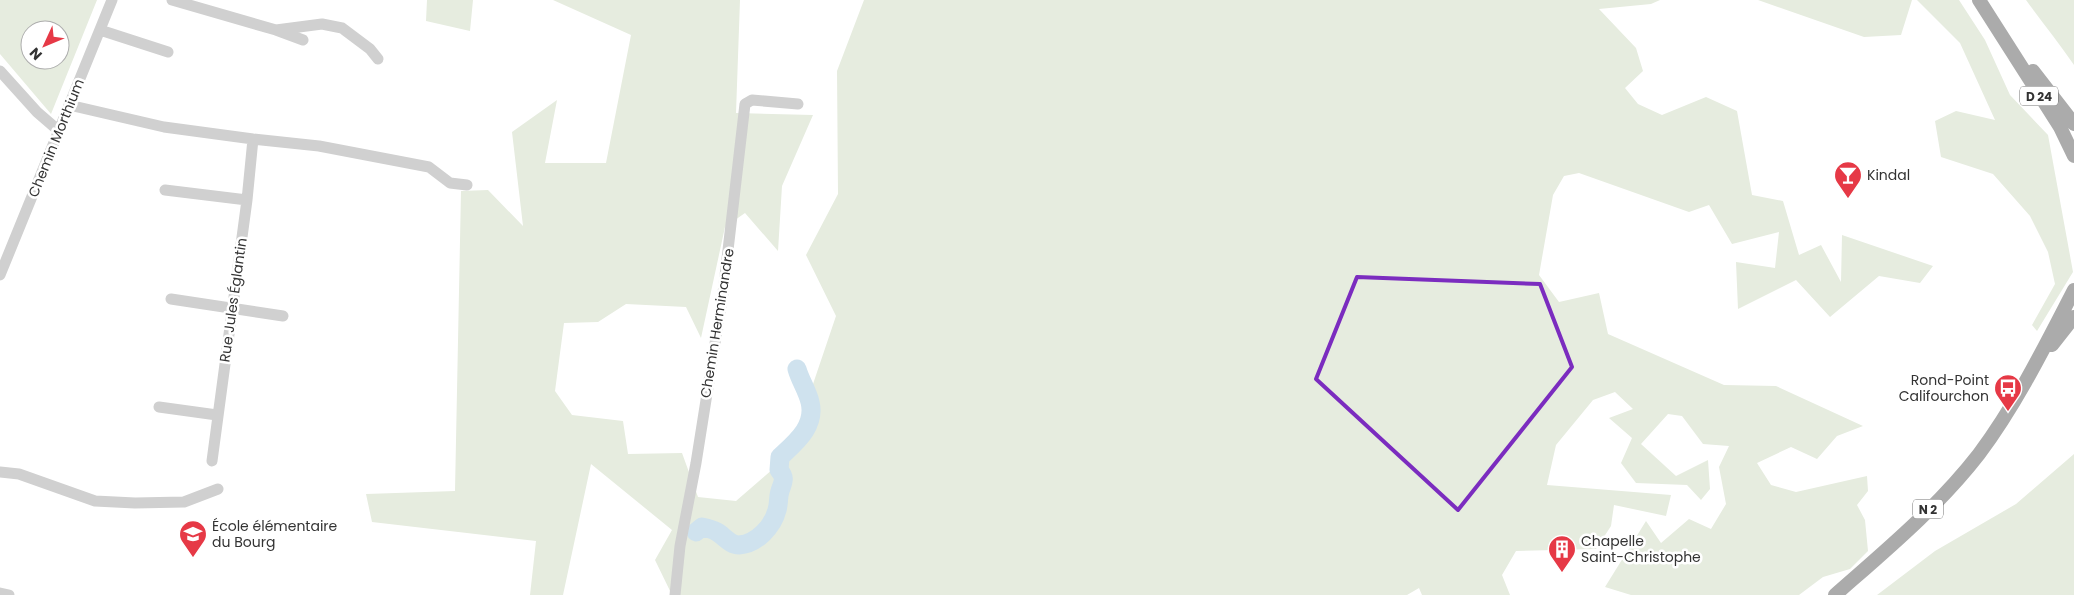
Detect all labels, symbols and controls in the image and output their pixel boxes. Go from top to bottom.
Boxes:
north arrow [20,20,70,70]
text: N [25,43,46,65]
street label: Chemin Morthium [23,76,89,200]
road number: D 24 [2020,86,2058,105]
bar icon: Kindal [1833,160,1863,199]
place label: Kindal [1867,165,1910,185]
street label: Rue Jules Églantin [214,236,252,364]
street label: Chemin Herminandre [695,246,739,399]
place label: Rond-Point Califourchon [1899,370,1989,406]
bus stop icon: Rond-Point Califourchon [1993,373,2023,412]
road number: N 2 [1913,499,1943,518]
place label: École élémentaire du Bourg [212,516,338,552]
school or university icon: École élémentaire du Bourg [178,519,208,558]
place label: Chapelle Saint-Christophe [1581,531,1701,567]
building icon: Chapelle Saint-Christophe [1547,534,1577,573]

